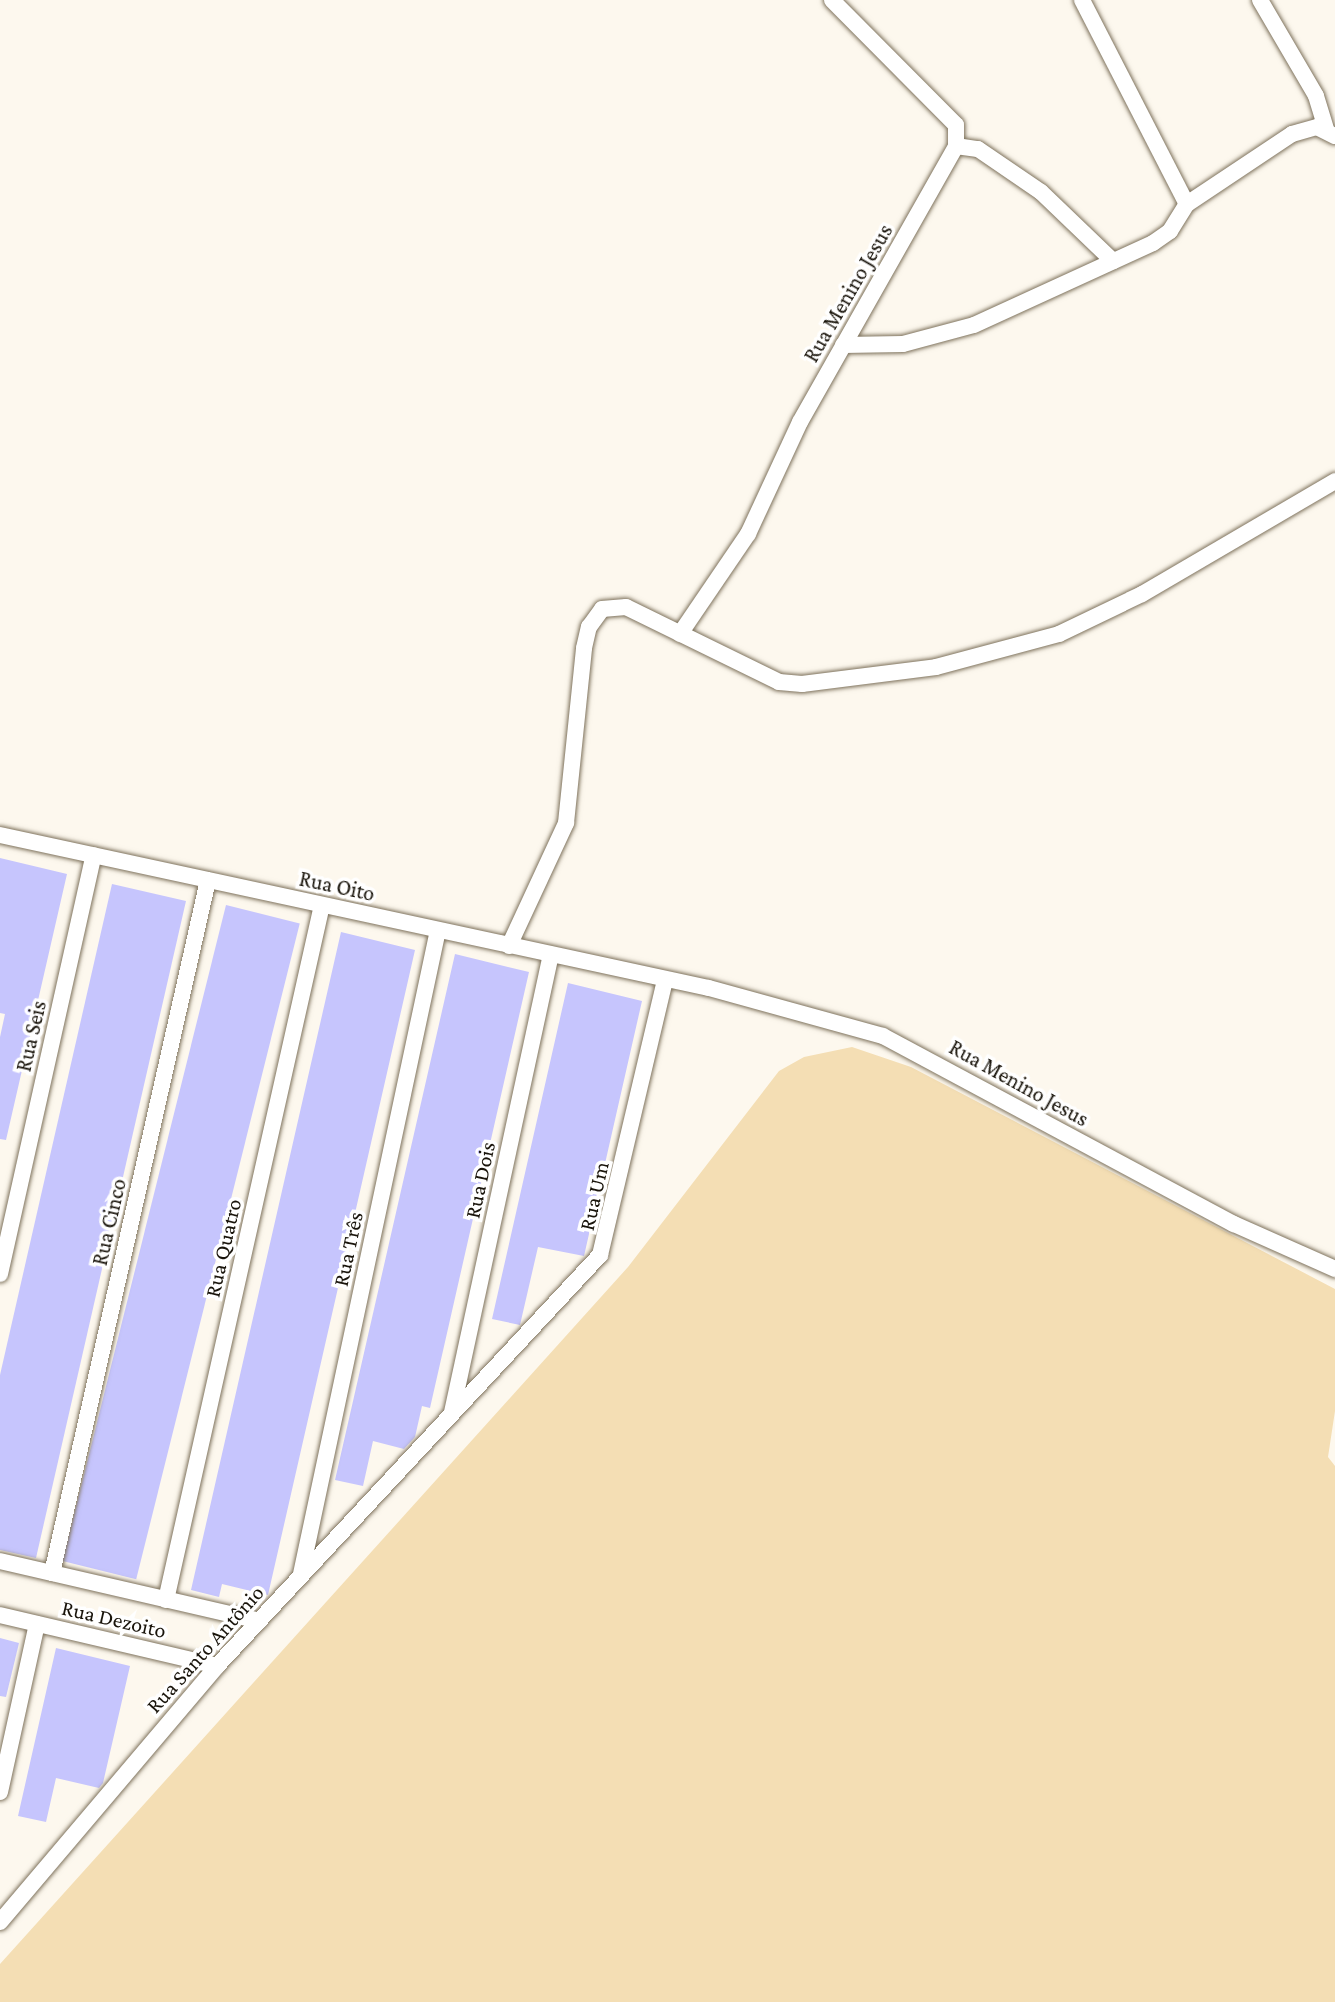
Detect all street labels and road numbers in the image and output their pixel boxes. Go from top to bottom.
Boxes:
street label: Rua Menino Jesus [798,219,898,367]
street label: Rua Oito [297,865,377,907]
street label: Rua Seis [10,998,52,1074]
street label: Rua Menino Jesus [945,1034,1093,1132]
street label: Rua Dois [459,1139,501,1221]
street label: Rua Um [573,1159,615,1233]
street label: Rua Cinco [86,1176,132,1268]
street label: Rua Quatro [199,1196,247,1300]
street label: Rua Três [327,1209,369,1289]
street label: Rua Santo Antônio [141,1580,269,1718]
street label: Rua Dezoito [59,1594,169,1644]

